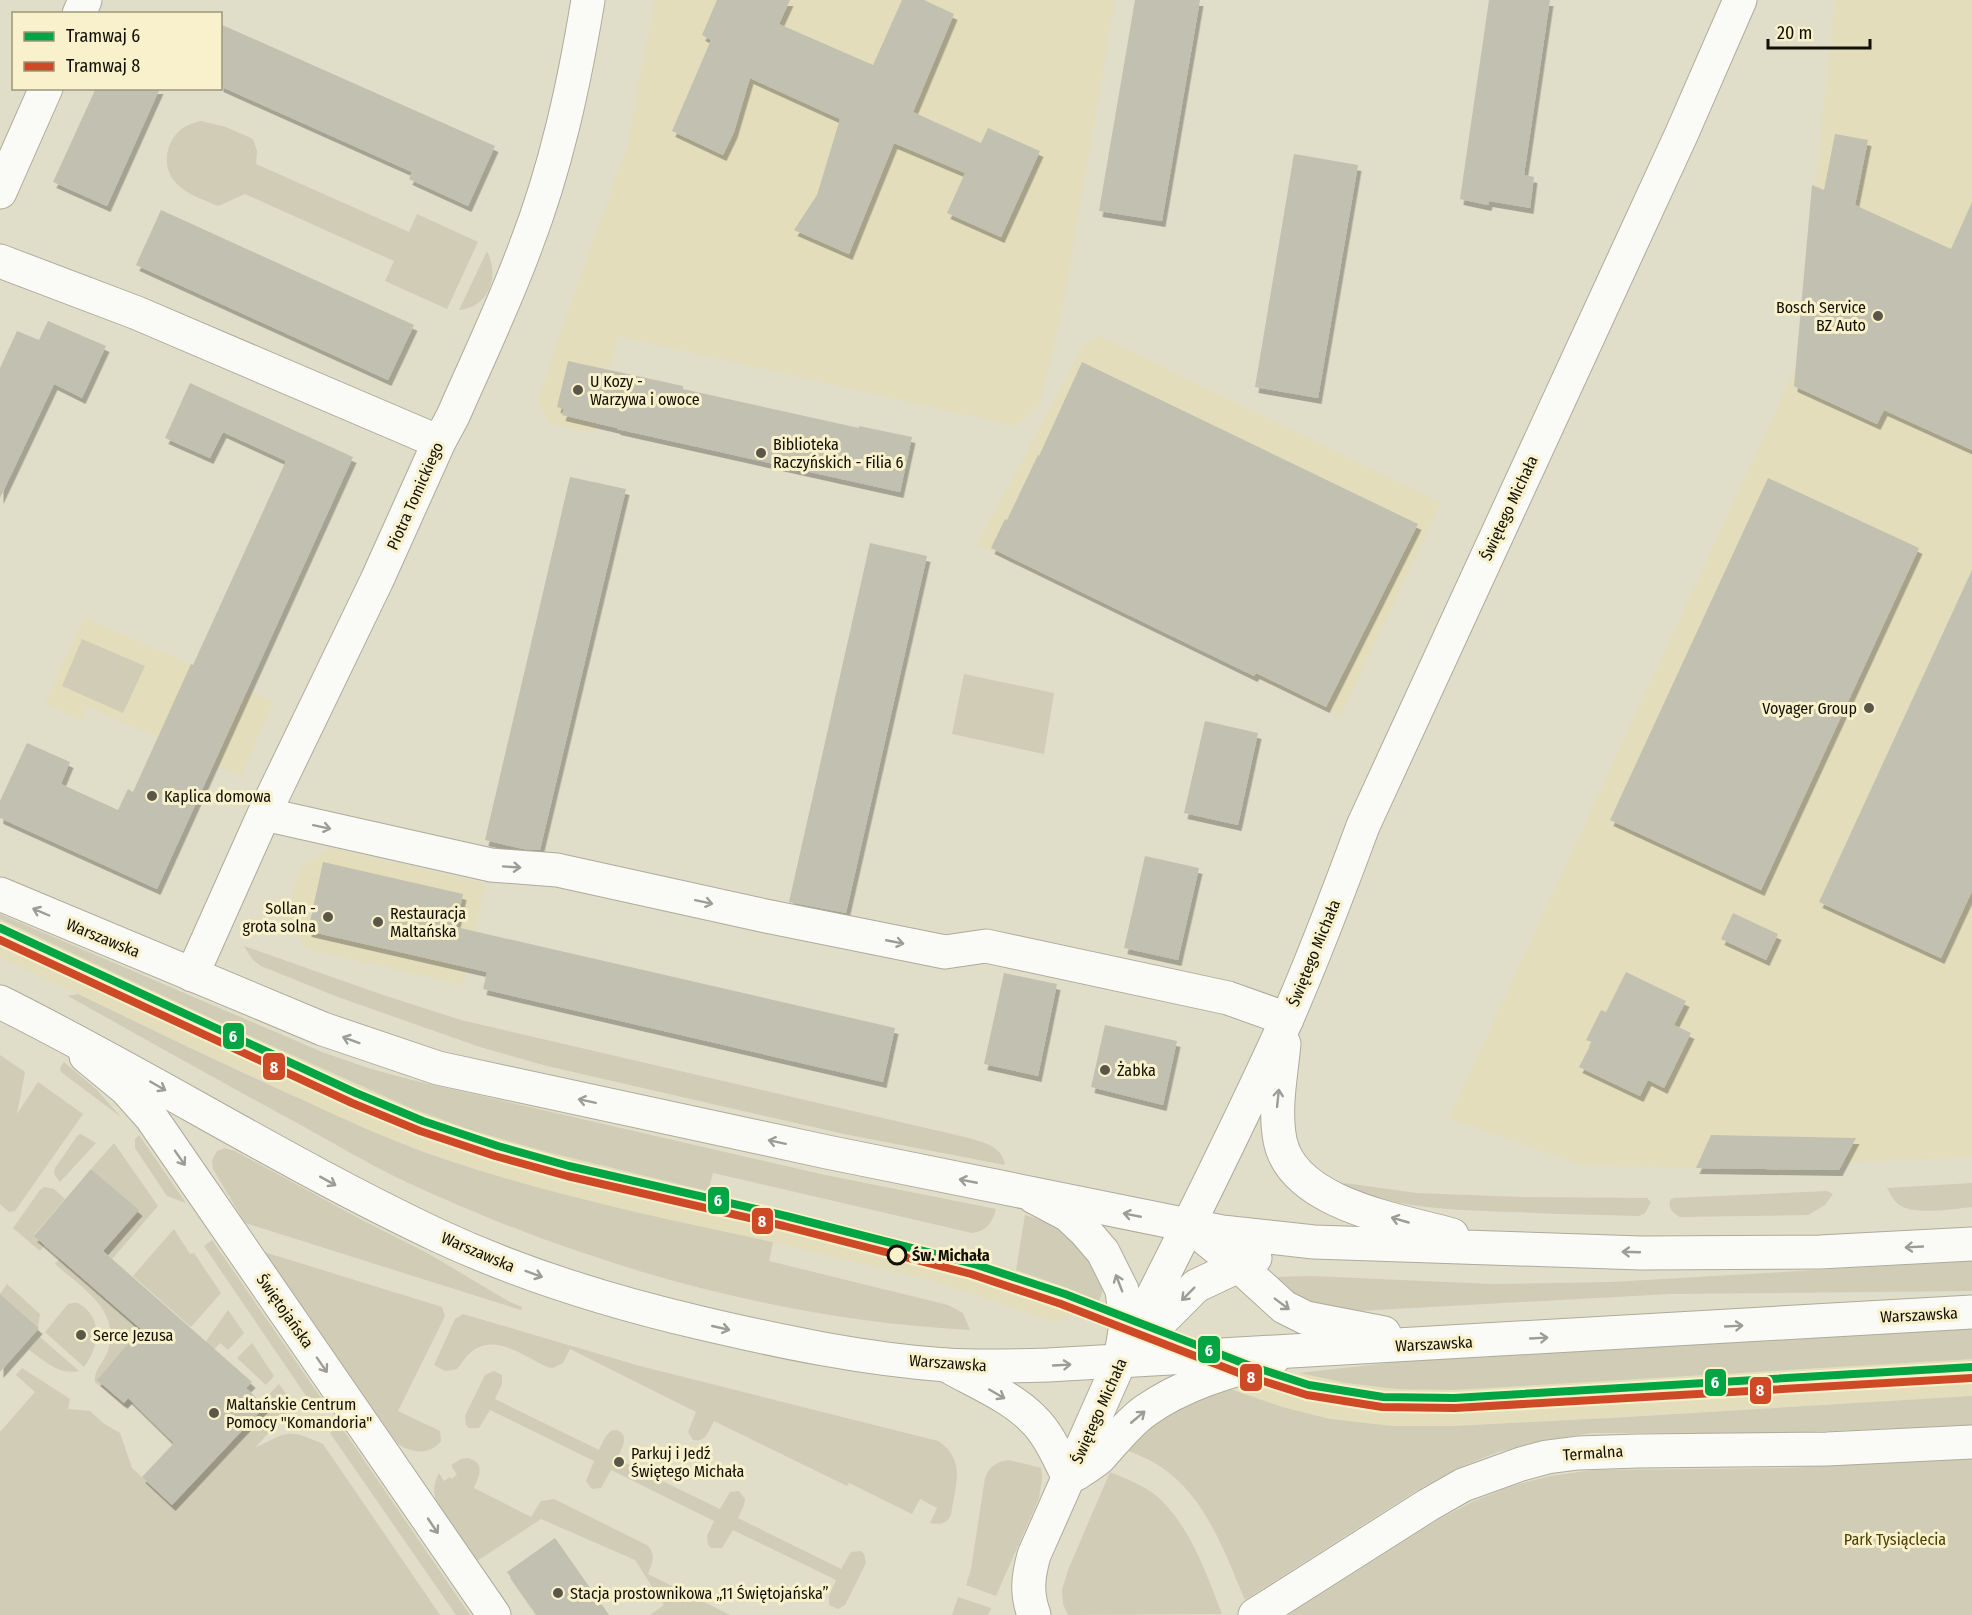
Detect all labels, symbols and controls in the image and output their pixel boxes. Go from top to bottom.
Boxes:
legend [12,12,222,90]
scale bar [1768,12,1870,50]
text: 20 m [1777,22,1812,44]
text: Tramwaj 6 [66,25,140,47]
text: Tramwaj 8 [66,55,140,77]
place label: Bosch Service BZ Auto [1776,298,1866,335]
marker: Bosch Service BZ Auto [1871,309,1885,323]
place label: U Kozy - Warzywa i owoce [590,372,700,409]
marker: U Kozy - Warzywa i owoce [571,383,585,397]
place label: Biblioteka Raczyńskich - Filia 6 [773,435,904,472]
street label: Piotra Tomickiego [383,439,447,553]
marker: Biblioteka Raczyńskich - Filia 6 [754,446,768,460]
street label: Świętego Michała [1476,452,1542,563]
place label: Voyager Group [1762,699,1857,718]
marker: Voyager Group [1862,701,1876,715]
place label: Kaplica domowa [164,787,271,806]
marker: Kaplica domowa [145,789,159,803]
one-way arrow [311,822,331,833]
one-way arrow [502,861,522,872]
one-way arrow [693,897,713,908]
street label: Świętego Michała [1284,897,1344,1009]
place label: Sollan - grota solna [242,899,316,936]
place label: Restauracja Maltańska [390,904,466,941]
one-way arrow [32,906,51,917]
marker: Sollan - grota solna [321,910,335,924]
street label: Warszawska [63,915,143,961]
marker: Restauracja Maltańska [371,915,385,929]
one-way arrow [884,937,904,948]
line badge: 6 [222,1022,245,1050]
text: 6 [229,1027,237,1046]
one-way arrow [342,1033,361,1044]
line badge: 8 [262,1052,286,1081]
text: 8 [270,1058,279,1077]
place label: Żabka [1117,1061,1156,1080]
marker: Żabka [1098,1063,1112,1077]
one-way arrow [149,1080,166,1092]
one-way arrow [1273,1088,1284,1108]
one-way arrow [577,1095,597,1106]
one-way arrow [768,1135,787,1147]
one-way arrow [174,1150,186,1166]
one-way arrow [959,1175,979,1186]
one-way arrow [319,1176,337,1187]
line badge: 6 [707,1186,730,1215]
text: 6 [714,1191,722,1210]
line badge: 8 [751,1207,774,1235]
one-way arrow [1123,1209,1142,1220]
text: 8 [758,1212,767,1231]
one-way arrow [1391,1214,1410,1225]
street label: Warszawska [438,1228,518,1276]
one-way arrow [1904,1241,1924,1252]
marker: Św. Michała [887,1245,907,1265]
place label: Św. Michała [912,1246,990,1265]
one-way arrow [1621,1247,1641,1258]
street label: Świętojańska [253,1270,318,1352]
one-way arrow [524,1270,543,1281]
one-way arrow [1112,1275,1123,1293]
one-way arrow [1181,1287,1196,1302]
one-way arrow [1274,1297,1290,1310]
street label: Warszawska [1880,1303,1958,1327]
one-way arrow [1723,1320,1743,1331]
one-way arrow [711,1322,730,1334]
place label: Serce Jezusa [93,1326,174,1345]
marker: Serce Jezusa [74,1328,88,1342]
street label: Warszawska [1395,1332,1473,1356]
one-way arrow [1529,1332,1549,1343]
line badge: 6 [1197,1335,1221,1364]
text: 6 [1205,1341,1213,1360]
street label: Warszawska [909,1351,988,1375]
street label: Świętego Michała [1067,1355,1131,1467]
one-way arrow [316,1357,329,1374]
one-way arrow [1052,1359,1072,1370]
line badge: 8 [1239,1363,1263,1392]
text: 8 [1247,1368,1256,1387]
line badge: 6 [1704,1368,1727,1397]
text: 6 [1711,1373,1719,1392]
line badge: 8 [1749,1376,1772,1405]
text: 8 [1756,1381,1765,1400]
one-way arrow [987,1389,1005,1400]
place label: Maltańskie Centrum Pomocy "Komandoria" [226,1395,372,1432]
marker: Maltańskie Centrum Pomocy "Komandoria" [207,1406,221,1420]
one-way arrow [1130,1410,1145,1424]
street label: Termalna [1562,1441,1624,1465]
place label: Parkuj i Jedź Świętego Michała [631,1444,745,1481]
marker: Parkuj i Jedź Świętego Michała [612,1455,626,1469]
one-way arrow [427,1517,439,1533]
park label: Park Tysiąclecia [1844,1530,1946,1550]
place label: Stacja prostownikowa „11 Świętojańska” [570,1584,829,1603]
marker: Stacja prostownikowa „11 Świętojańska” [551,1586,565,1600]

